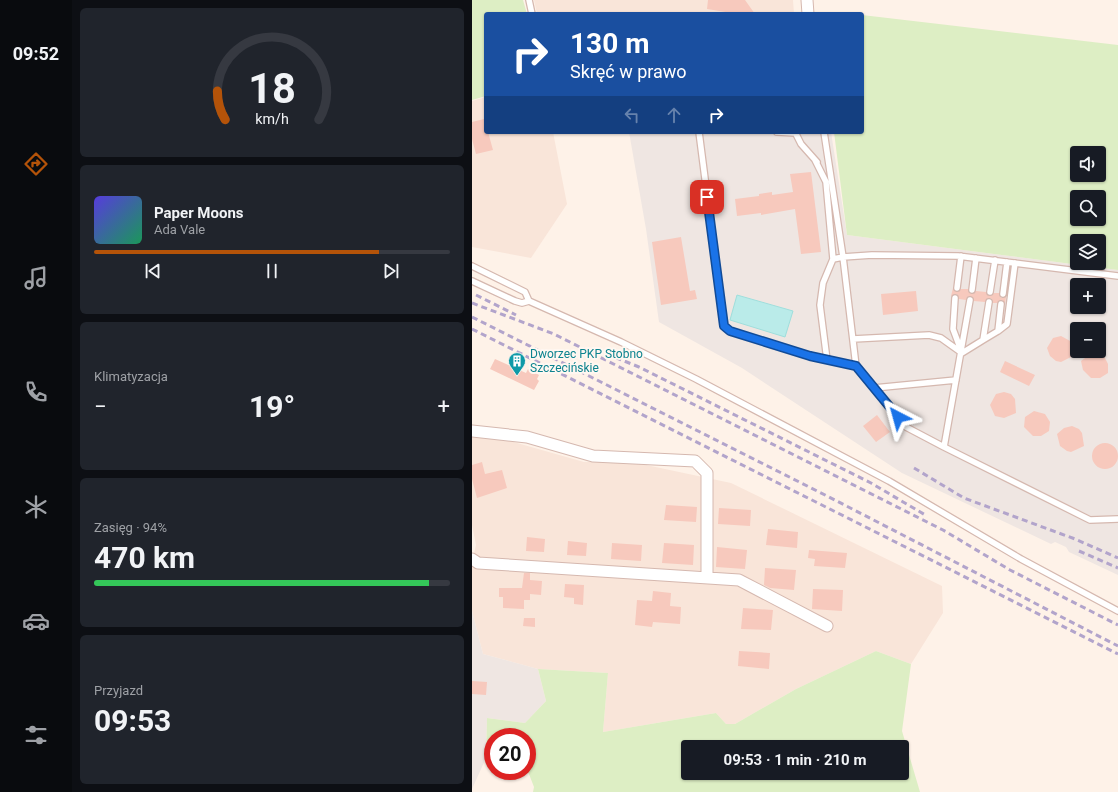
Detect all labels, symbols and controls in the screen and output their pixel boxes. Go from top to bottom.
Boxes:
text: 130 m [570,27,649,60]
icon: right [504,28,556,80]
text: 09:52 [13,43,59,64]
text: Skręć w prawo [570,61,687,82]
text: 18 [248,64,296,113]
icon: left [621,104,643,126]
icon: ahead [663,104,685,126]
icon: right [705,104,727,126]
text: km/h [255,111,289,127]
map controls [1070,146,1106,358]
button: sound [1070,146,1106,182]
icon: directions [22,150,50,178]
pin [690,180,724,214]
icon: arrive [696,186,718,208]
button: search [1070,190,1106,226]
text: Paper Moons [154,204,244,222]
text: Ada Vale [154,222,205,237]
button: layers [1070,234,1106,270]
icon: previous [142,260,164,282]
icon: pause [261,260,283,282]
icon: next [380,260,402,282]
icon: music [22,264,50,292]
button: + [1070,278,1106,314]
button: − [1070,322,1106,358]
place label: Dworzec PKP Stobno Szczecińskie [530,347,643,375]
building icon: Dworzec PKP Stobno Szczecińskie [507,351,527,376]
text: Klimatyzacja [94,369,168,384]
icon: phone [22,378,50,406]
text: 19° [249,389,295,424]
text: − [94,394,107,419]
text: + [438,394,450,419]
position arrow [877,396,919,438]
icon: climate [22,493,50,521]
text: Zasięg · 94% [94,520,167,535]
text: 470 km [94,540,195,575]
icon: car [22,607,50,635]
text: Przyjazd [94,683,143,698]
text: 09:53 [94,703,171,738]
icon: filters [22,721,50,749]
speed limit sign: 20 [484,728,536,780]
text: 09:53 · 1 min · 210 m [724,751,866,769]

